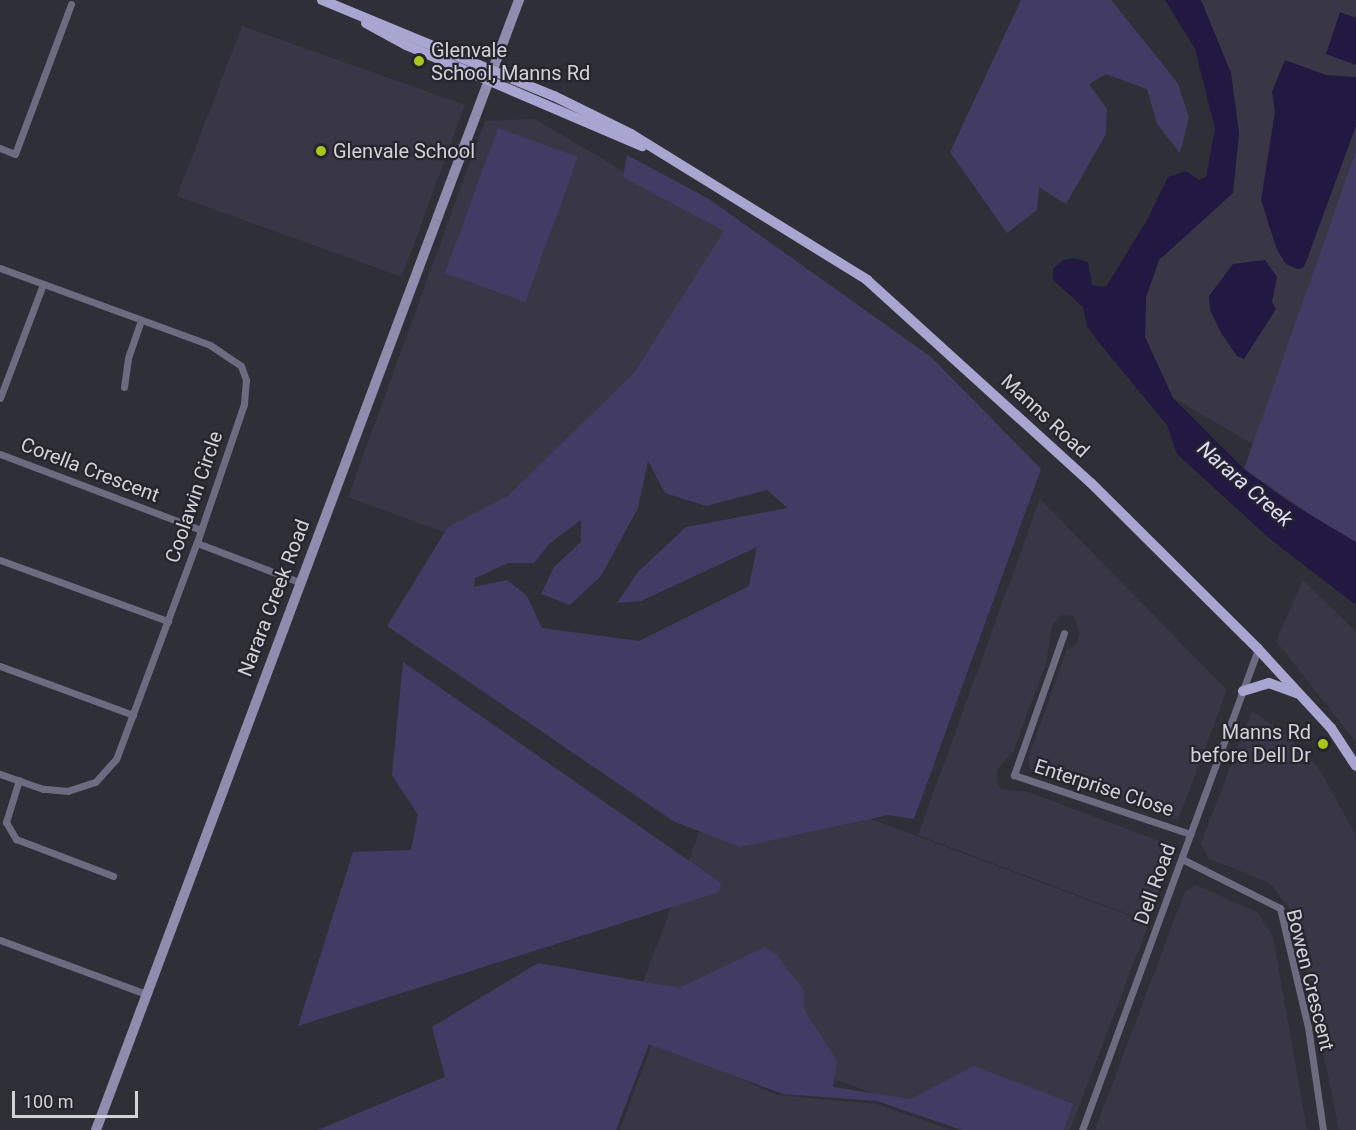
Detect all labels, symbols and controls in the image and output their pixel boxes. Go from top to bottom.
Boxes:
place label: Glenvale School, Manns Rd [431,38,590,85]
marker: Glenvale School, Manns Rd [412,54,426,68]
place label: Glenvale School [333,139,475,163]
marker: Glenvale School [314,144,328,158]
street label: Manns Road [996,369,1094,463]
street label: Coolawin Circle [160,428,228,566]
street label: Corella Crescent [17,433,163,507]
water label: Narara Creek [1192,436,1298,532]
street label: Narara Creek Road [233,516,315,680]
place label: Manns Rd before Dell Dr [1190,720,1311,767]
marker: Manns Rd before Dell Dr [1316,737,1330,751]
street label: Enterprise Close [1031,754,1177,822]
street label: Dell Road [1129,840,1181,928]
street label: Bowen Crescent [1281,907,1339,1053]
scale bar [15,1079,141,1117]
text: 100 m [23,1091,74,1112]

